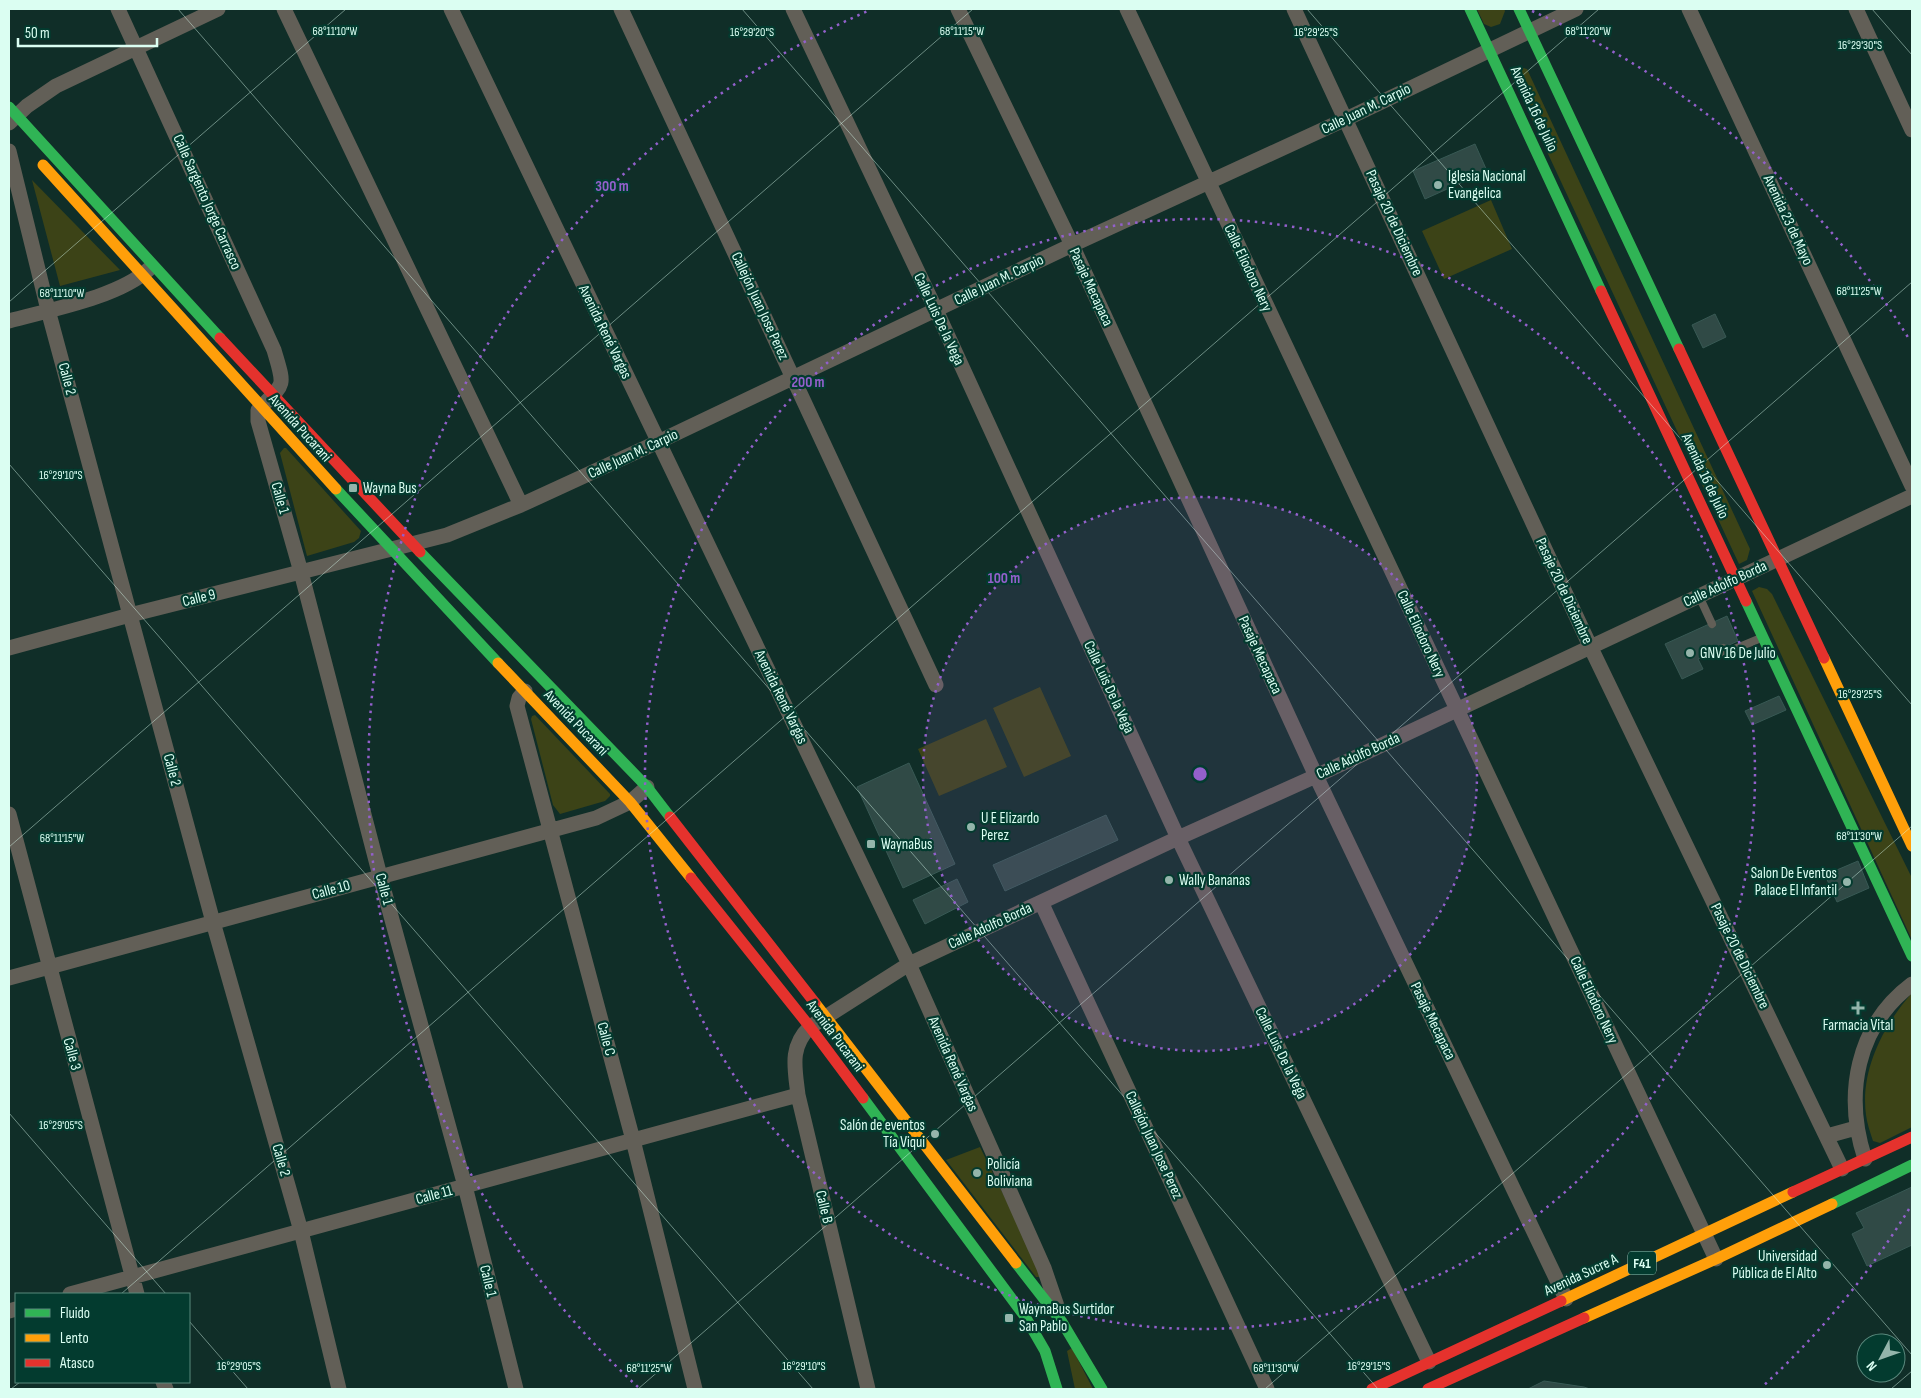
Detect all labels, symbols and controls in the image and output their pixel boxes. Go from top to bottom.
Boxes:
scale bar [18,15,156,47]
text: 50 m [25,24,50,43]
text: 68°11'10"W [313,24,358,39]
text: 68°11'15"W [940,24,984,39]
text: 68°11'20"W [1565,24,1611,39]
text: 16°29'20"S [730,25,774,40]
text: 16°29'25"S [1294,25,1338,40]
text: 16°29'30"S [1838,38,1882,53]
street label: Avenida 16 de Julio [1506,62,1562,155]
street label: Calle Juan M. Carpio [1318,79,1414,139]
street label: Calle Sargento Jorge Carrasco [169,131,245,273]
street label: Pasaje 20 de Diciembre [1361,167,1427,279]
place label: Iglesia Nacional Evangelica [1448,167,1526,203]
street label: Avenida 23 de Mayo [1758,171,1817,268]
text: 300 m [595,177,629,196]
marker: Iglesia Nacional Evangelica [1432,179,1444,191]
street label: Calle Eliodoro Nery [1219,221,1277,315]
street label: Pasaje Mecapaca [1065,245,1117,329]
street label: Callejón Juan Jose Perez [727,249,794,364]
street label: Calle Juan M. Carpio [951,250,1047,310]
street label: Calle Luis De la Vega [909,270,969,368]
street label: Avenida René Vargas [574,281,636,382]
text: 68°11'25"W [1836,284,1882,299]
text: 68°11'10"W [40,286,85,301]
street label: Calle 2 [54,361,80,397]
text: 200 m [791,373,825,392]
street label: Avenida Pucarani [264,389,336,466]
street label: Calle Juan M. Carpio [585,425,681,483]
street label: Avenida 16 de Julio [1677,429,1733,522]
text: 16°29'10"S [39,468,83,483]
place label: Wayna Bus [363,479,417,498]
street label: Calle 1 [266,480,294,517]
marker: Wayna Bus [347,482,359,494]
street label: Pasaje 20 de Diciembre [1531,535,1597,647]
street label: Calle Adolfo Borda [1680,556,1770,612]
text: 100 m [988,569,1020,588]
street label: Calle 9 [180,585,218,611]
street label: Calle Eliodoro Nery [1392,587,1450,681]
street label: Pasaje Mecapaca [1234,613,1286,697]
street label: Calle Luis De la Vega [1079,638,1139,736]
place label: GNV 16 De Julio [1700,644,1776,663]
street label: Avenida René Vargas [750,646,812,747]
marker: GNV 16 De Julio [1684,647,1696,659]
street label: Avenida Pucarani [539,685,612,760]
text: 16°29'25"S [1838,687,1882,702]
street label: Calle Adolfo Borda [1313,728,1403,784]
street label: Calle 2 [159,752,185,788]
centre of rings [1191,765,1209,783]
place label: U E Elizardo Perez [981,809,1039,845]
marker: U E Elizardo Perez [965,821,977,833]
text: 68°11'30"W [1836,829,1882,844]
text: 68°11'15"W [40,831,84,846]
place label: WaynaBus [881,835,932,854]
marker: WaynaBus [865,838,877,850]
place label: Salon De Eventos Palace El Infantil [1751,864,1837,900]
street label: Calle 1 [371,871,398,908]
place label: Wally Bananas [1179,871,1250,890]
marker: Wally Bananas [1163,874,1175,886]
street label: Calle 10 [310,876,352,904]
marker: Salon De Eventos Palace El Infantil [1841,876,1853,888]
street label: Calle Adolfo Borda [945,898,1035,954]
street label: Pasaje 20 de Diciembre [1706,900,1774,1012]
street label: Calle Eliodoro Nery [1565,953,1623,1047]
street label: Pasaje Mecapaca [1406,979,1460,1063]
street label: Avenida Pucarani [801,996,868,1076]
marker: Farmacia Vital [1852,1002,1864,1014]
street label: Calle Luis De la Vega [1251,1004,1312,1102]
street label: Avenida René Vargas [923,1013,982,1115]
place label: Farmacia Vital [1823,1016,1893,1035]
street label: Calle C [592,1020,620,1058]
street label: Calle 3 [59,1036,85,1072]
street label: Callejón Juan Jose Perez [1121,1088,1188,1203]
place label: Salón de eventos Tía Viqui [840,1116,925,1152]
text: 16°29'05"S [39,1118,83,1133]
marker: Salón de eventos Tía Viqui [929,1128,941,1140]
street label: Calle 2 [267,1142,295,1178]
place label: Policía Boliviana [987,1155,1033,1191]
marker: Policía Boliviana [971,1167,983,1179]
street label: Calle 11 [414,1181,455,1209]
street label: Calle B [811,1189,837,1226]
place label: Universidad Pública de El Alto [1732,1247,1817,1283]
street label: Avenida Sucre A [1540,1249,1621,1301]
road number: F41 [1628,1252,1656,1274]
marker: Universidad Pública de El Alto [1821,1259,1833,1271]
street label: Calle 1 [475,1263,501,1300]
legend [15,1293,190,1383]
place label: WaynaBus Surtidor San Pablo [1019,1300,1115,1336]
text: Fluido [60,1304,90,1323]
marker: WaynaBus Surtidor San Pablo [1003,1312,1015,1324]
text: Lento [60,1329,89,1348]
north arrow [1856,1333,1906,1383]
text: Atasco [59,1354,94,1373]
text: N [1863,1358,1880,1375]
text: 16°29'05"S [217,1359,261,1374]
text: 16°29'10"S [782,1359,826,1374]
text: 16°29'15"S [1348,1359,1390,1374]
text: 68°11'25"W [626,1361,672,1376]
text: 68°11'30"W [1253,1361,1299,1376]

